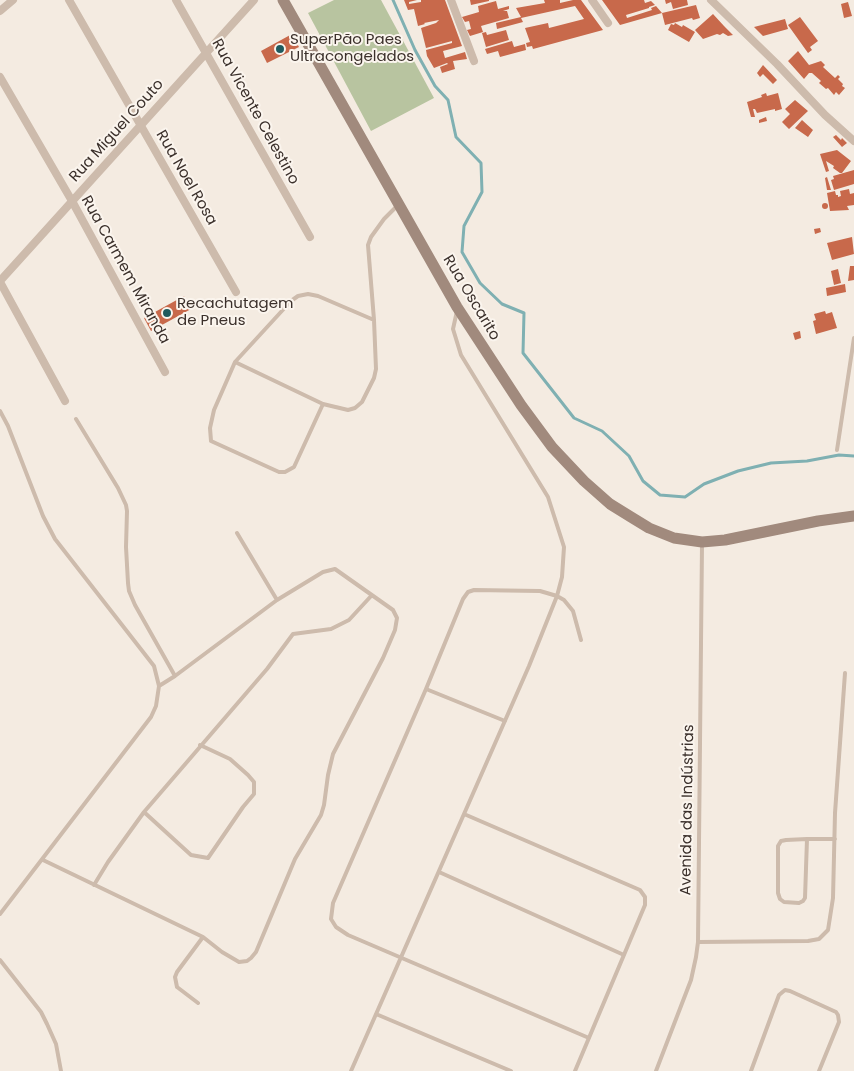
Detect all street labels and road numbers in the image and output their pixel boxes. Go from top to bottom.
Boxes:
street label: Rua Vicente Celestino [207,36,303,188]
street label: Rua Miguel Couto [66,76,168,186]
street label: Rua Noel Rosa [152,127,220,229]
street label: Rua Carmem Miranda [77,193,173,347]
street label: Rua Oscarito [439,252,503,344]
street label: Avenida das Indústrias [678,724,698,896]

